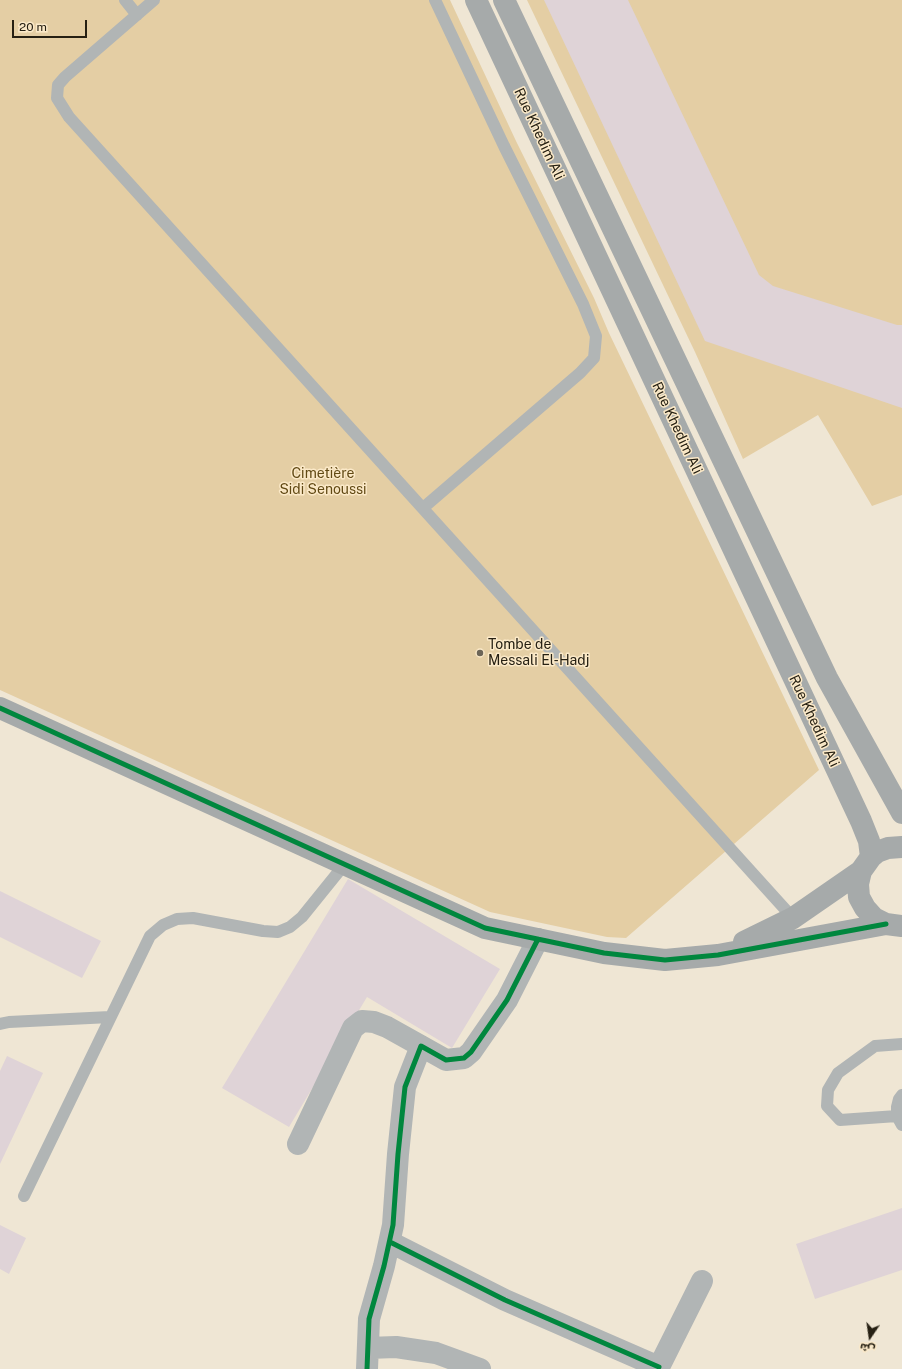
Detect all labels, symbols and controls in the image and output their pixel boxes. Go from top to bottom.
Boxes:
scale bar [14,12,89,38]
text: 20 m [19,20,47,34]
street label: Rue Khedim Ali [510,85,568,183]
street label: Rue Khedim Ali [648,379,706,477]
park label: Cimetière Sidi Senoussi [279,466,367,498]
place label: Tombe de Messali El-Hadj [488,637,589,670]
marker: Tombe de Messali El-Hadj [475,648,485,658]
street label: Rue Khedim Ali [785,672,843,770]
north arrow [850,1317,890,1357]
text: ش [859,1341,876,1356]

